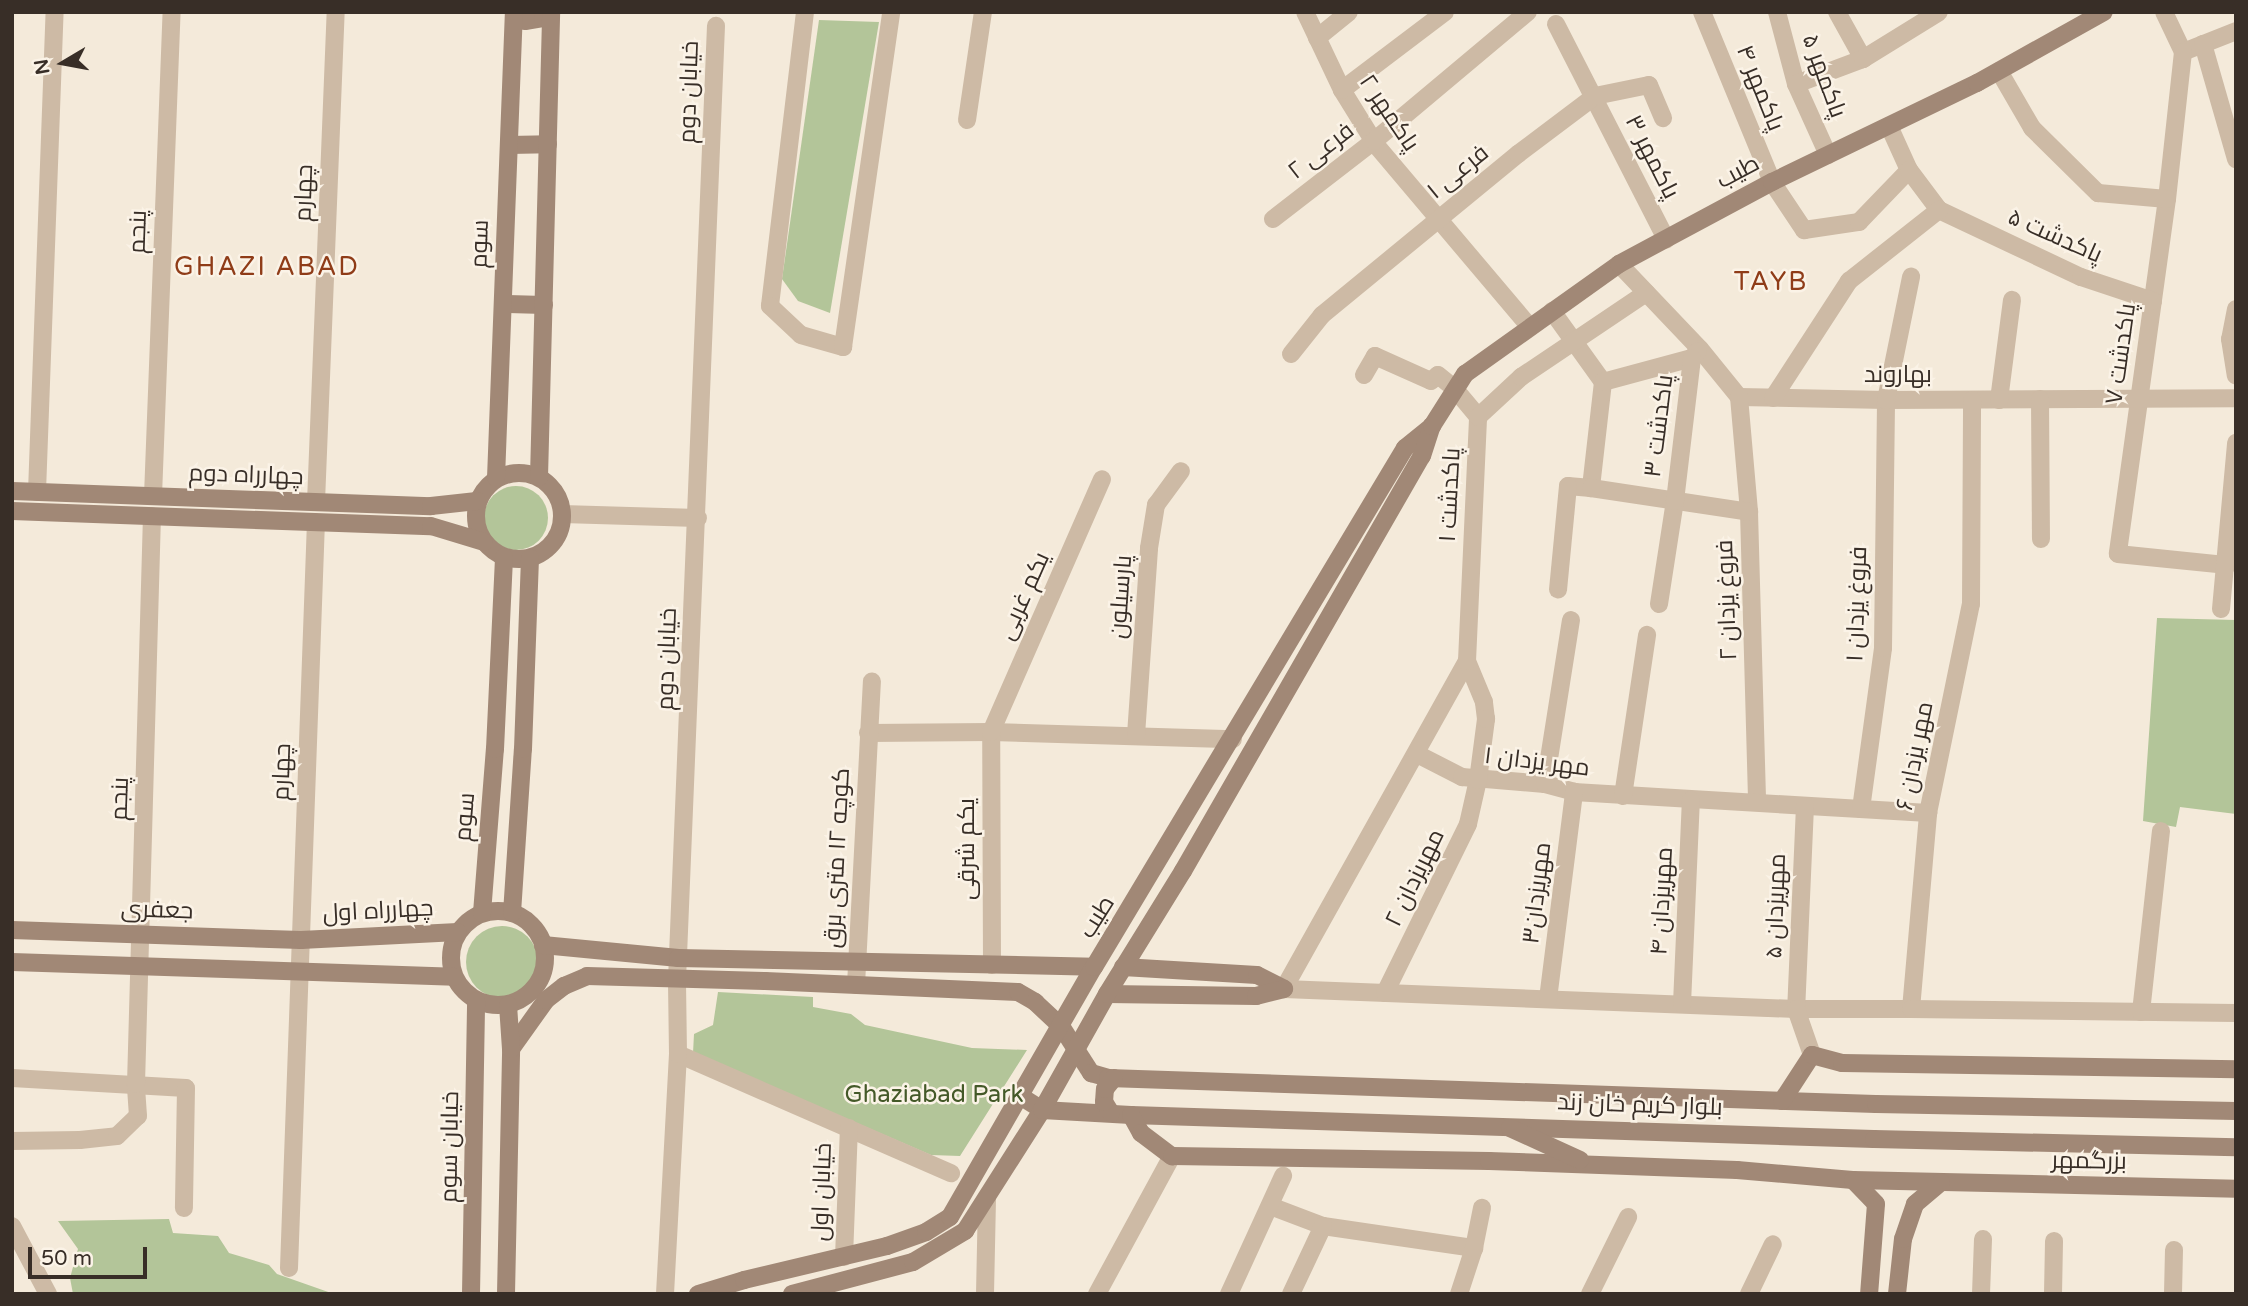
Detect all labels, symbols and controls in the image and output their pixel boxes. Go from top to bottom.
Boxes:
north arrow [28,28,98,98]
street label: پاکمهر ۵ [1796,30,1852,122]
street label: خیابان دوم [673,40,705,144]
street label: پاکمهر ۴ [1730,41,1790,135]
text: N [30,57,54,76]
street label: پاکمهر ۲ [1353,69,1425,157]
street label: پاکمهر ۳ [1619,110,1685,204]
street label: فرعی ۲ [1282,116,1360,186]
street label: فرعی ۱ [1421,139,1495,205]
street label: طیب [1712,149,1764,195]
street label: چهارم [289,164,319,222]
street label: پاکدشت ۵ [2003,202,2107,270]
street label: پنجم [123,210,153,254]
street label: سوم [465,219,495,269]
district label: GHAZI ABAD [175,251,359,283]
district label: TAYB [1734,266,1808,298]
street label: پاکدشت ۷ [2100,301,2142,407]
street label: بهاروند [1864,361,1932,389]
street label: پاکدشت ۳ [1638,373,1680,479]
street label: پاکدشت ۱ [1433,447,1467,543]
street label: چهارراه دوم [188,459,304,491]
street label: فروغ یزدان ۲ [1710,539,1744,661]
street label: فروغ یزدان ۱ [1841,546,1873,662]
street label: یکم غربی [992,548,1056,644]
street label: پارسیلون [1104,554,1138,640]
street label: خیابان دوم [651,607,683,711]
street label: مهر یزدان ۶ [1890,699,1940,813]
street label: مهر یزدان ۱ [1483,741,1591,783]
street label: چهارم [267,743,297,801]
street label: کوچه ۱۲ متری برق [818,767,856,949]
street label: پنجم [105,777,135,821]
street label: سوم [449,791,481,843]
street label: یکم شرقی [953,798,981,900]
street label: مهریزدان ۲ [1379,825,1451,931]
street label: مهریزدان۳ [1516,840,1558,946]
street label: مهریزدان ۴ [1645,846,1679,956]
street label: مهریزدان ۵ [1760,853,1792,959]
street label: طیب [1073,891,1121,943]
street label: جعفری [120,894,194,926]
street label: چهارراه اول [322,894,434,928]
park label: Ghaziabad Park [845,1081,1023,1109]
street label: بلوار کریم خان زند [1557,1088,1723,1122]
street label: خیابان سوم [435,1091,465,1203]
street label: خیابان اول [806,1142,838,1242]
street label: بزرگمهر [2051,1146,2127,1176]
scale bar [32,1232,150,1276]
text: 50 m [41,1246,92,1271]

